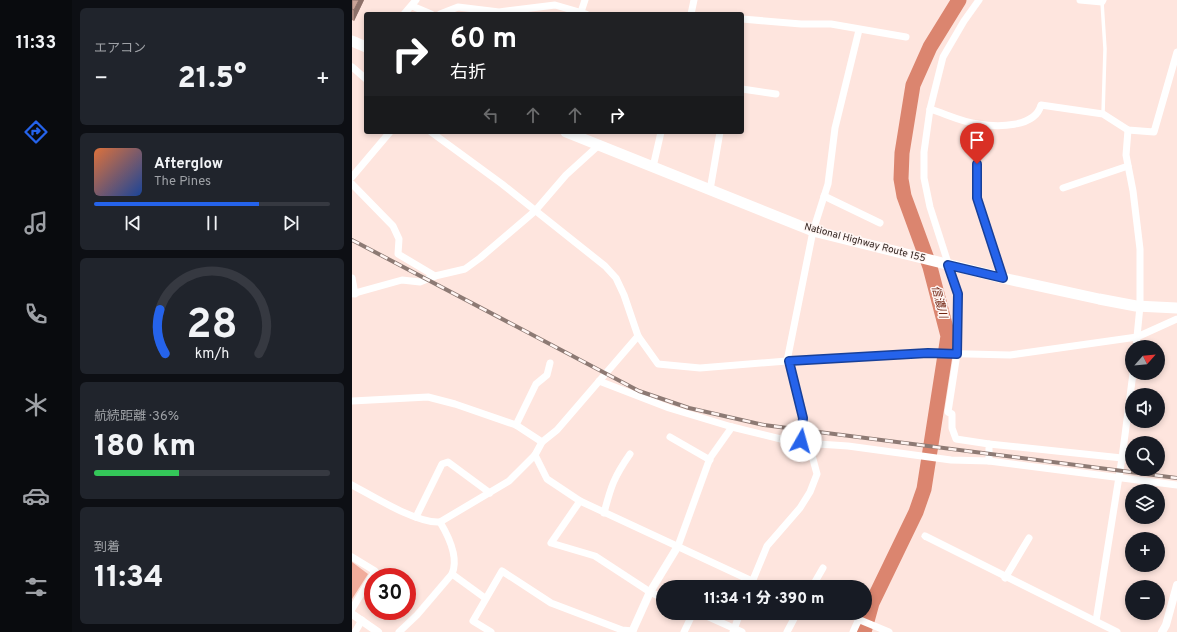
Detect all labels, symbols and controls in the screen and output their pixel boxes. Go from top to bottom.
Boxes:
text: 60 m [450,22,517,58]
icon: right [384,28,436,80]
text: 11:33 [16,32,56,55]
text: エアコン [94,41,146,57]
text: 21.5° [177,61,247,98]
text: 右折 [450,62,486,85]
text: − [94,66,108,93]
text: + [316,66,330,93]
icon: left [480,104,502,126]
icon: ahead [522,104,544,126]
icon: ahead [564,104,586,126]
icon: right [606,104,628,126]
icon: directions [22,118,50,146]
pin [960,123,994,164]
icon: arrive [966,129,988,151]
text: Afterglow [154,155,223,174]
text: The Pines [154,174,211,190]
icon: music [22,209,50,237]
icon: previous [122,212,144,234]
icon: pause [201,212,223,234]
icon: next [280,212,302,234]
street label: National Highway Route 155 [803,221,927,265]
water label: 信濃川 [928,284,950,321]
icon: phone [22,300,50,328]
text: 28 [186,300,238,353]
north arrow [1125,340,1165,380]
map controls [1125,340,1165,620]
text: km/h [195,345,229,363]
button: sound [1125,388,1165,428]
icon: climate [22,391,50,419]
text: 航続距離 · 36% [94,409,179,425]
position arrow [780,420,822,462]
text: 180 km [94,429,196,466]
button: search [1125,436,1165,476]
icon: car [22,482,50,510]
button: layers [1125,484,1165,524]
button: + [1125,532,1165,572]
text: 到着 [94,540,120,556]
text: 11:34 [94,560,163,597]
speed limit sign: 30 [364,568,416,620]
icon: filters [22,573,50,601]
button: − [1125,580,1165,620]
text: 11:34 · 1 分 · 390 m [704,590,824,609]

